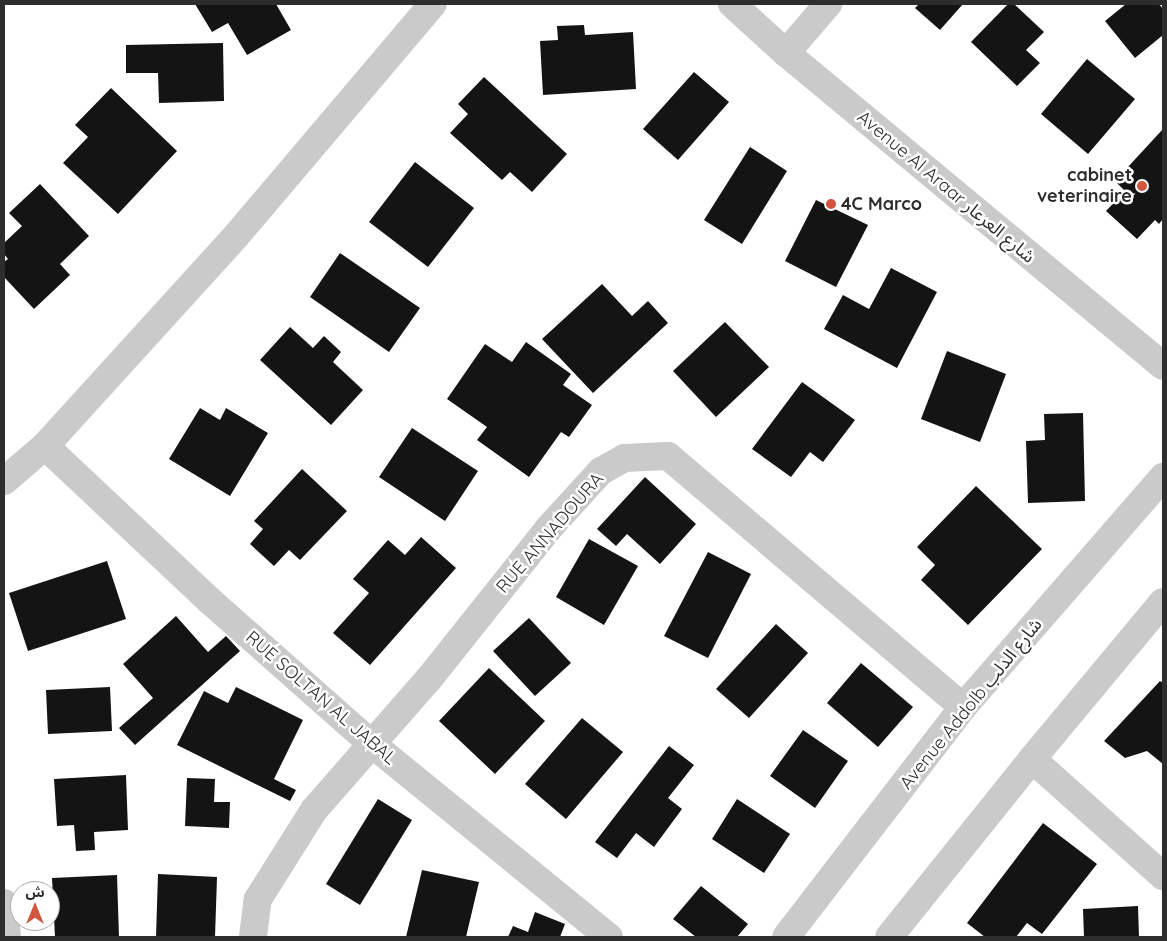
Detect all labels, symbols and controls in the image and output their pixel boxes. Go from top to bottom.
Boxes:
street label: Avenue Al Araar شارع العرعار [853,106,1039,268]
place label: cabinet veterinaire [1037,165,1132,208]
marker: cabinet veterinaire [1136,180,1148,192]
place label: 4C Marco [841,193,922,215]
marker: 4C Marco [825,198,837,210]
street label: RUE ANNADOURA [492,468,608,598]
street label: Avenue Addolb شارع الدلب [895,614,1047,794]
street label: RUE SOLTAN AL JABAL [241,627,401,769]
north arrow [10,881,60,931]
text: ش [25,883,45,901]

